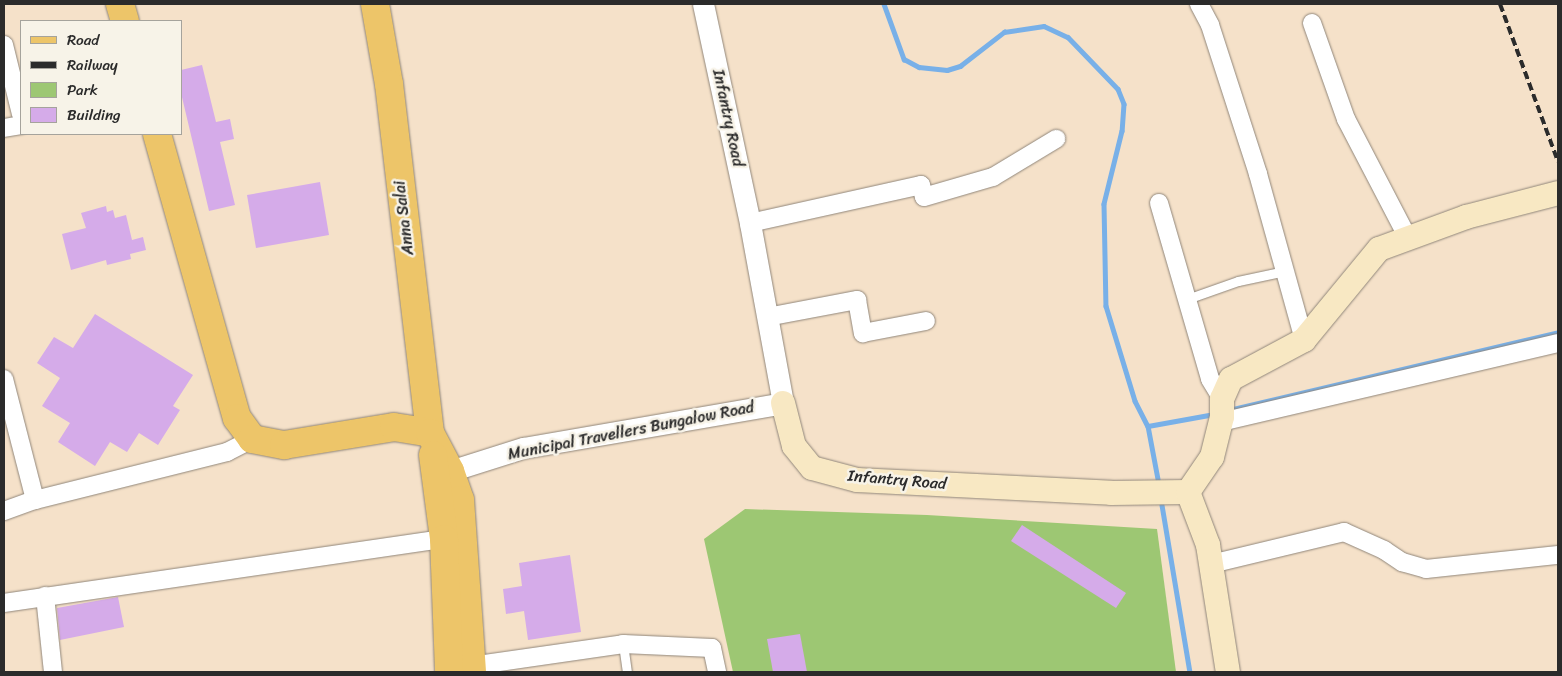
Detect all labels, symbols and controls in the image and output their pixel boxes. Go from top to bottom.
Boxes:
legend [20,20,182,135]
text: Road [67,27,99,53]
text: Railway [67,52,118,78]
street label: Infantry Road [708,68,748,168]
text: Park [67,77,98,103]
text: Building [67,102,121,128]
street label: Anna Salai [390,180,418,256]
street label: Municipal Travellers Bungalow Road [507,398,755,464]
street label: Infantry Road [847,466,947,494]

